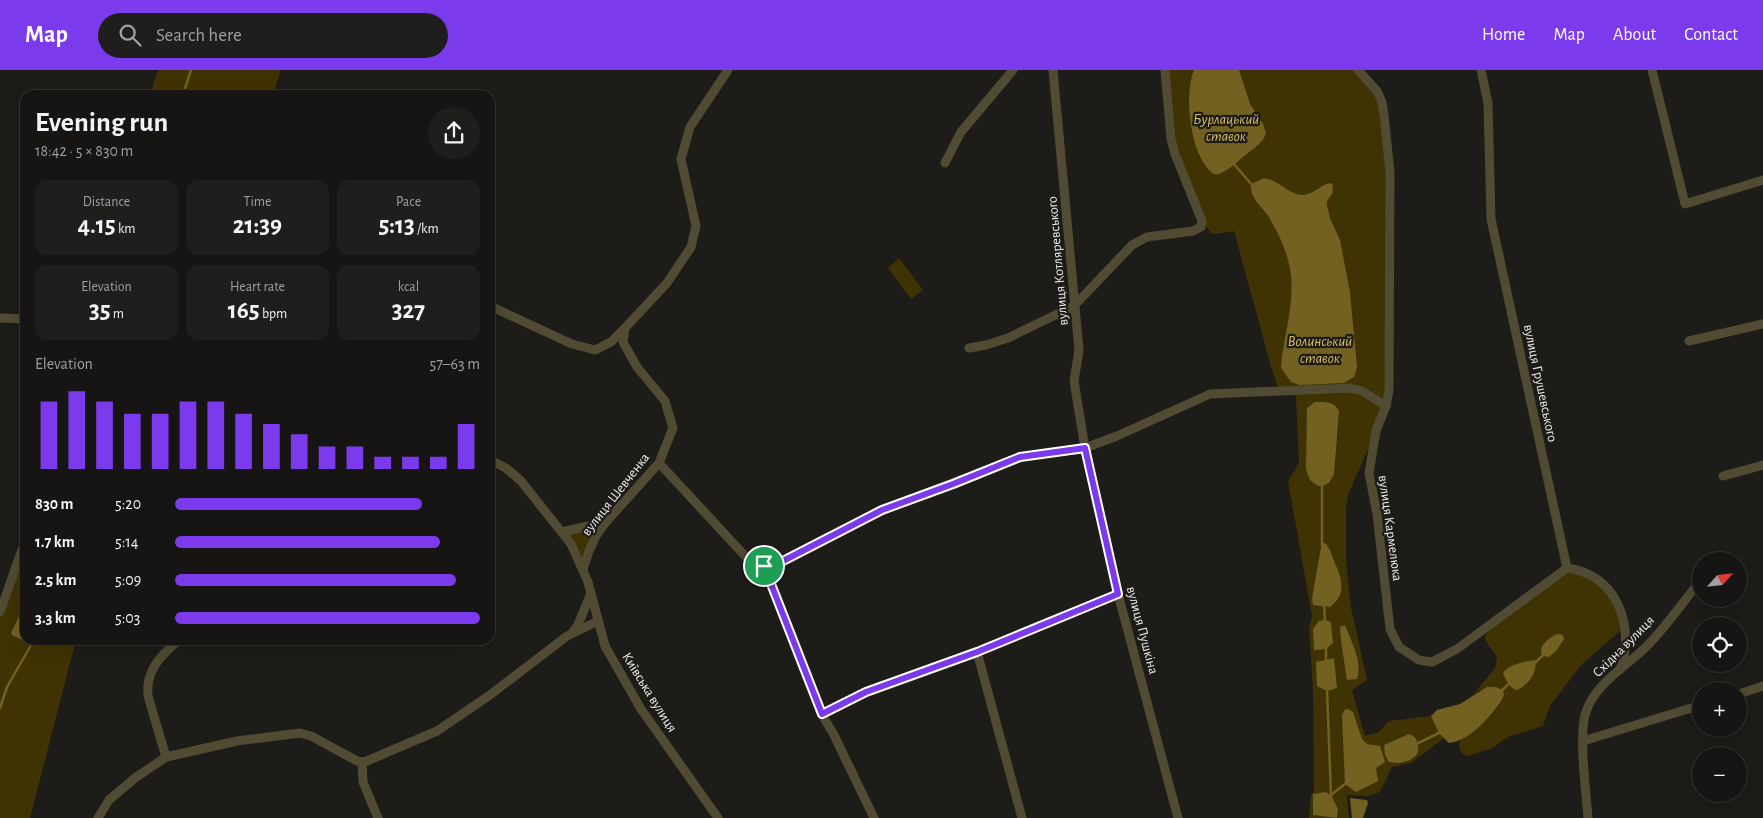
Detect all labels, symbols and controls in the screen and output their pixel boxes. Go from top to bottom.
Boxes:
search box [98,13,448,58]
icon: search [116,21,144,49]
text: Map [25,23,68,47]
text: Search here [156,26,242,45]
text: Home [1482,26,1525,44]
text: Map [1553,26,1585,44]
text: About [1613,26,1656,44]
text: Contact [1684,26,1738,44]
button: share [428,107,480,159]
text: Evening run [35,109,168,137]
water label: Бурлацький ставок [1193,112,1259,144]
text: 18:42 · 5 × 830 m [35,143,133,159]
text: Distance [83,195,130,209]
text: Time [244,195,271,209]
text: Pace [396,195,421,209]
street label: вулиця Котляревського [1045,195,1071,326]
text: 4.15 [77,213,116,238]
text: 21:39 [233,213,282,238]
text: 5:13 [378,213,415,238]
text: km [116,222,136,236]
text: /km [415,222,439,236]
text: Elevation [81,280,132,294]
text: Heart rate [230,280,285,294]
text: kcal [398,280,419,294]
text: 35 [89,298,111,323]
text: 165 [228,298,260,323]
text: 327 [392,298,425,323]
text: m [111,307,124,321]
text: bpm [260,307,287,321]
street label: вулиця Грушевського [1521,323,1559,443]
water label: Волинський ставок [1288,334,1352,366]
text: Elevation [35,356,93,372]
text: 57–63 m [429,356,480,372]
street label: вулиця Шевченка [579,450,653,539]
street label: вулиця Кармелюка [1376,474,1404,583]
text: 830 m [35,496,73,512]
text: 5:20 [115,496,141,512]
text: 1.7 km [35,534,75,550]
text: 5:14 [115,534,139,550]
pin [743,545,785,587]
icon: arrive [750,552,778,580]
north arrow [1692,552,1748,608]
map controls [1692,552,1747,802]
text: 2.5 km [35,572,76,588]
text: 5:09 [115,572,141,588]
street label: вулиця Пушкіна [1124,585,1161,676]
text: 3.3 km [35,610,76,626]
text: 5:03 [115,610,140,626]
street label: Східна вулиця [1590,613,1657,680]
button: locate [1692,617,1747,672]
street label: Київська вулиця [619,650,679,735]
button: + [1692,682,1747,737]
button: − [1692,747,1747,802]

